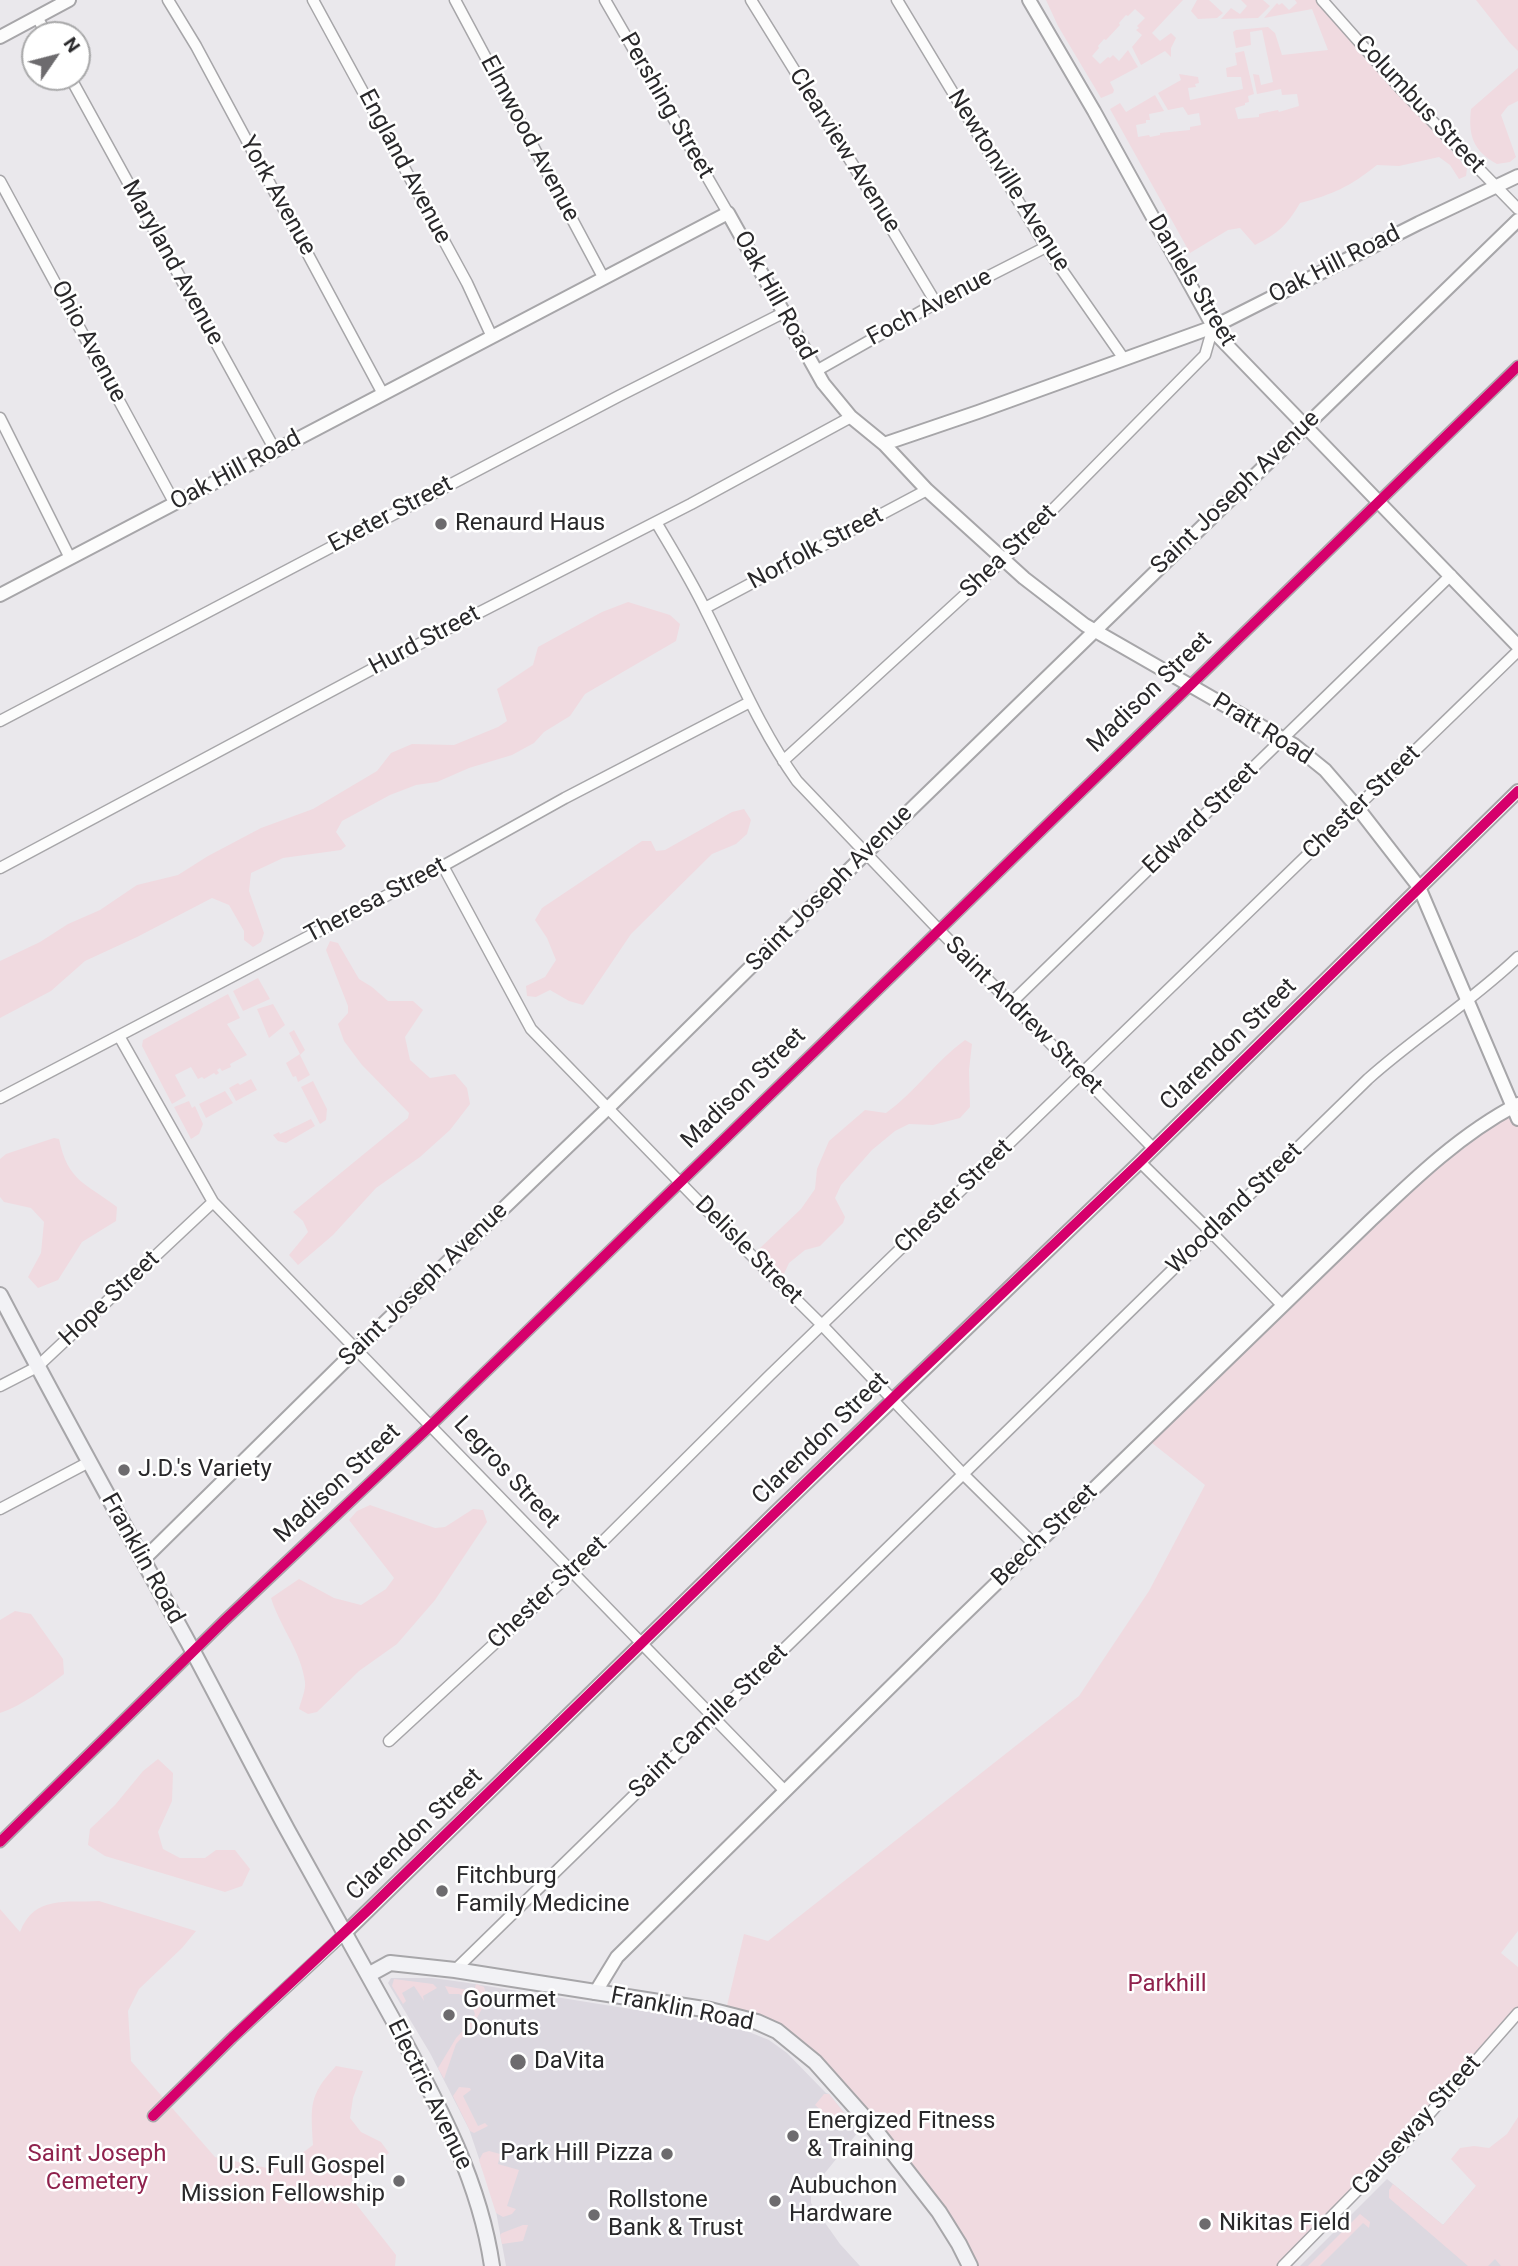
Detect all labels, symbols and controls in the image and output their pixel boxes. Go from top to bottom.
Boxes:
north arrow [21,21,91,91]
street label: Pershing Street [613,28,719,184]
street label: Columbus Street [1348,30,1490,180]
text: N [59,33,85,57]
street label: Elmwood Avenue [473,51,585,227]
street label: Clearview Avenue [782,64,906,238]
street label: England Avenue [351,85,457,249]
street label: Newtonville Avenue [940,85,1076,277]
street label: York Avenue [232,131,322,261]
street label: Maryland Avenue [115,176,229,350]
street label: Daniels Street [1141,210,1241,352]
street label: Oak Hill Road [1265,220,1405,310]
street label: Oak Hill Road [727,226,821,366]
street label: Foch Avenue [863,263,997,353]
street label: Ohio Avenue [44,276,132,408]
street label: Saint Joseph Avenue [1146,405,1326,581]
street label: Oak Hill Road [166,425,306,517]
street label: Exeter Street [324,470,458,560]
street label: Shea Street [955,499,1063,605]
street label: Norfolk Street [744,501,888,597]
place label: Renaurd Haus [455,510,605,538]
marker: Renaurd Haus [433,516,449,532]
street label: Hurd Street [365,600,485,682]
street label: Madison Street [1082,626,1218,760]
street label: Pratt Road [1207,688,1317,772]
street label: Chester Street [1297,740,1427,866]
street label: Edward Street [1137,757,1265,881]
street label: Saint Joseph Avenue [741,800,919,978]
street label: Theresa Street [301,852,451,950]
street label: Saint Andrew Street [938,931,1108,1101]
street label: Clarendon Street [1155,973,1303,1117]
street label: Madison Street [676,1022,812,1156]
street label: Chester Street [889,1134,1019,1260]
street label: Woodland Street [1161,1137,1309,1281]
street label: Delisle Street [688,1191,808,1311]
street label: Saint Joseph Avenue [334,1197,514,1373]
street label: Hope Street [54,1245,166,1353]
street label: Clarendon Street [747,1367,895,1511]
street label: Legros Street [447,1411,565,1535]
street label: Madison Street [269,1418,407,1550]
place label: J.D.'s Variety [138,1456,272,1484]
marker: J.D.'s Variety [116,1462,132,1478]
street label: Beech Street [986,1479,1104,1593]
street label: Franklin Road [94,1489,190,1629]
street label: Chester Street [483,1531,613,1655]
street label: Saint Camille Street [624,1639,794,1805]
street label: Clarendon Street [341,1763,489,1907]
place label: Fitchburg Family Medicine [456,1863,629,1919]
marker: Fitchburg Family Medicine [434,1883,450,1899]
park label: Parkhill [1127,1971,1207,1999]
street label: Franklin Road [608,1982,756,2038]
place label: Gourmet Donuts [463,1987,556,2043]
marker: Gourmet Donuts [441,2007,457,2023]
street label: Electric Avenue [380,2015,478,2175]
place label: DaVita [534,2048,605,2076]
street label: Causeway Street [1347,2050,1487,2202]
marker: DaVita [508,2052,528,2072]
place label: Energized Fitness & Training [807,2108,995,2164]
marker: Energized Fitness & Training [785,2128,801,2144]
place label: Park Hill Pizza [500,2140,653,2168]
park label: Saint Joseph Cemetery [28,2141,166,2197]
marker: Park Hill Pizza [659,2146,675,2162]
place label: U.S. Full Gospel Mission Fellowship [181,2153,385,2209]
marker: U.S. Full Gospel Mission Fellowship [391,2173,407,2189]
place label: Aubuchon Hardware [789,2173,897,2229]
place label: Rollstone Bank & Trust [608,2187,743,2243]
marker: Aubuchon Hardware [767,2193,783,2209]
marker: Rollstone Bank & Trust [586,2207,602,2223]
place label: Nikitas Field [1219,2210,1350,2238]
marker: Nikitas Field [1197,2216,1213,2232]

